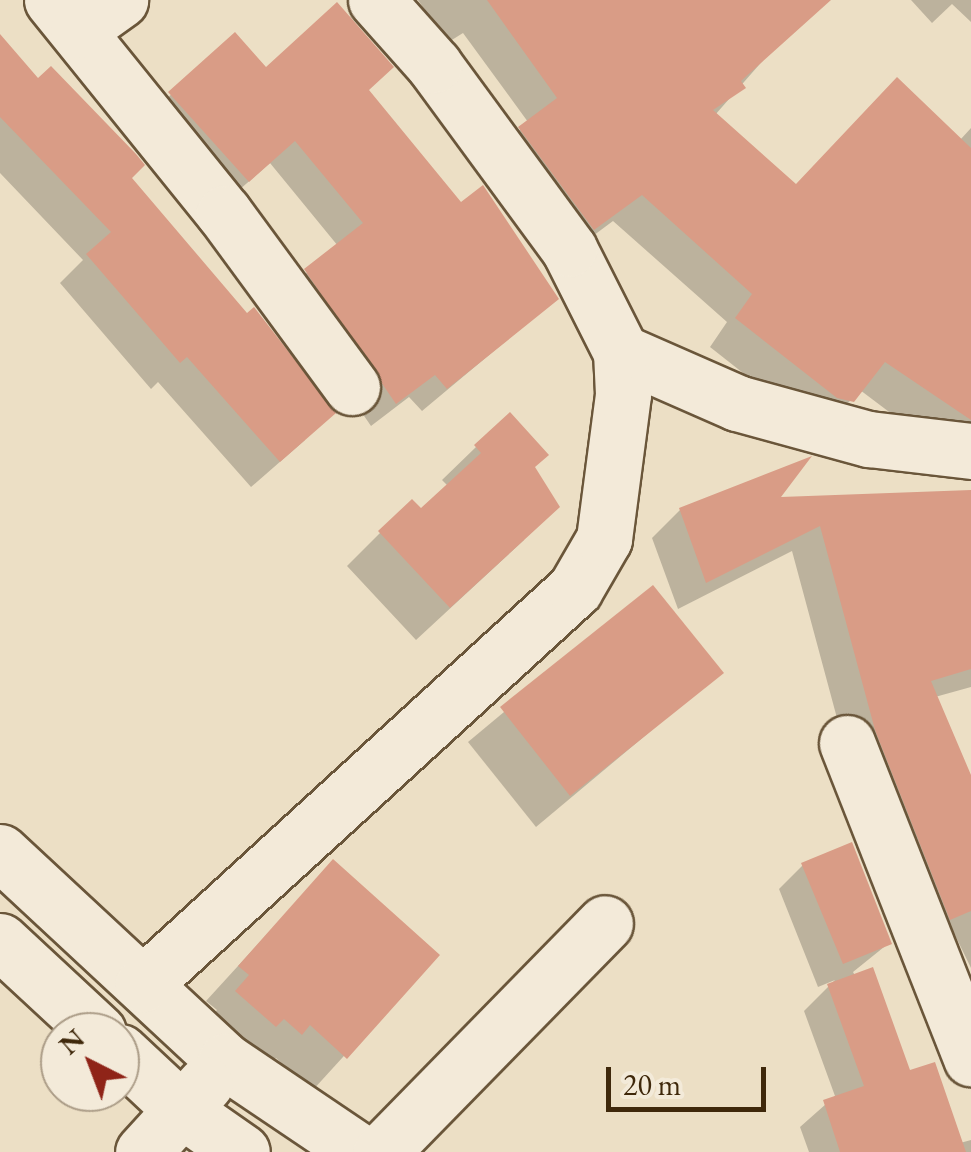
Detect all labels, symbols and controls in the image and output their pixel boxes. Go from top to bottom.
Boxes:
north arrow [40,1012,140,1112]
text: N [51,1020,92,1062]
scale bar [611,1047,771,1109]
text: 20 m [623,1065,681,1104]

